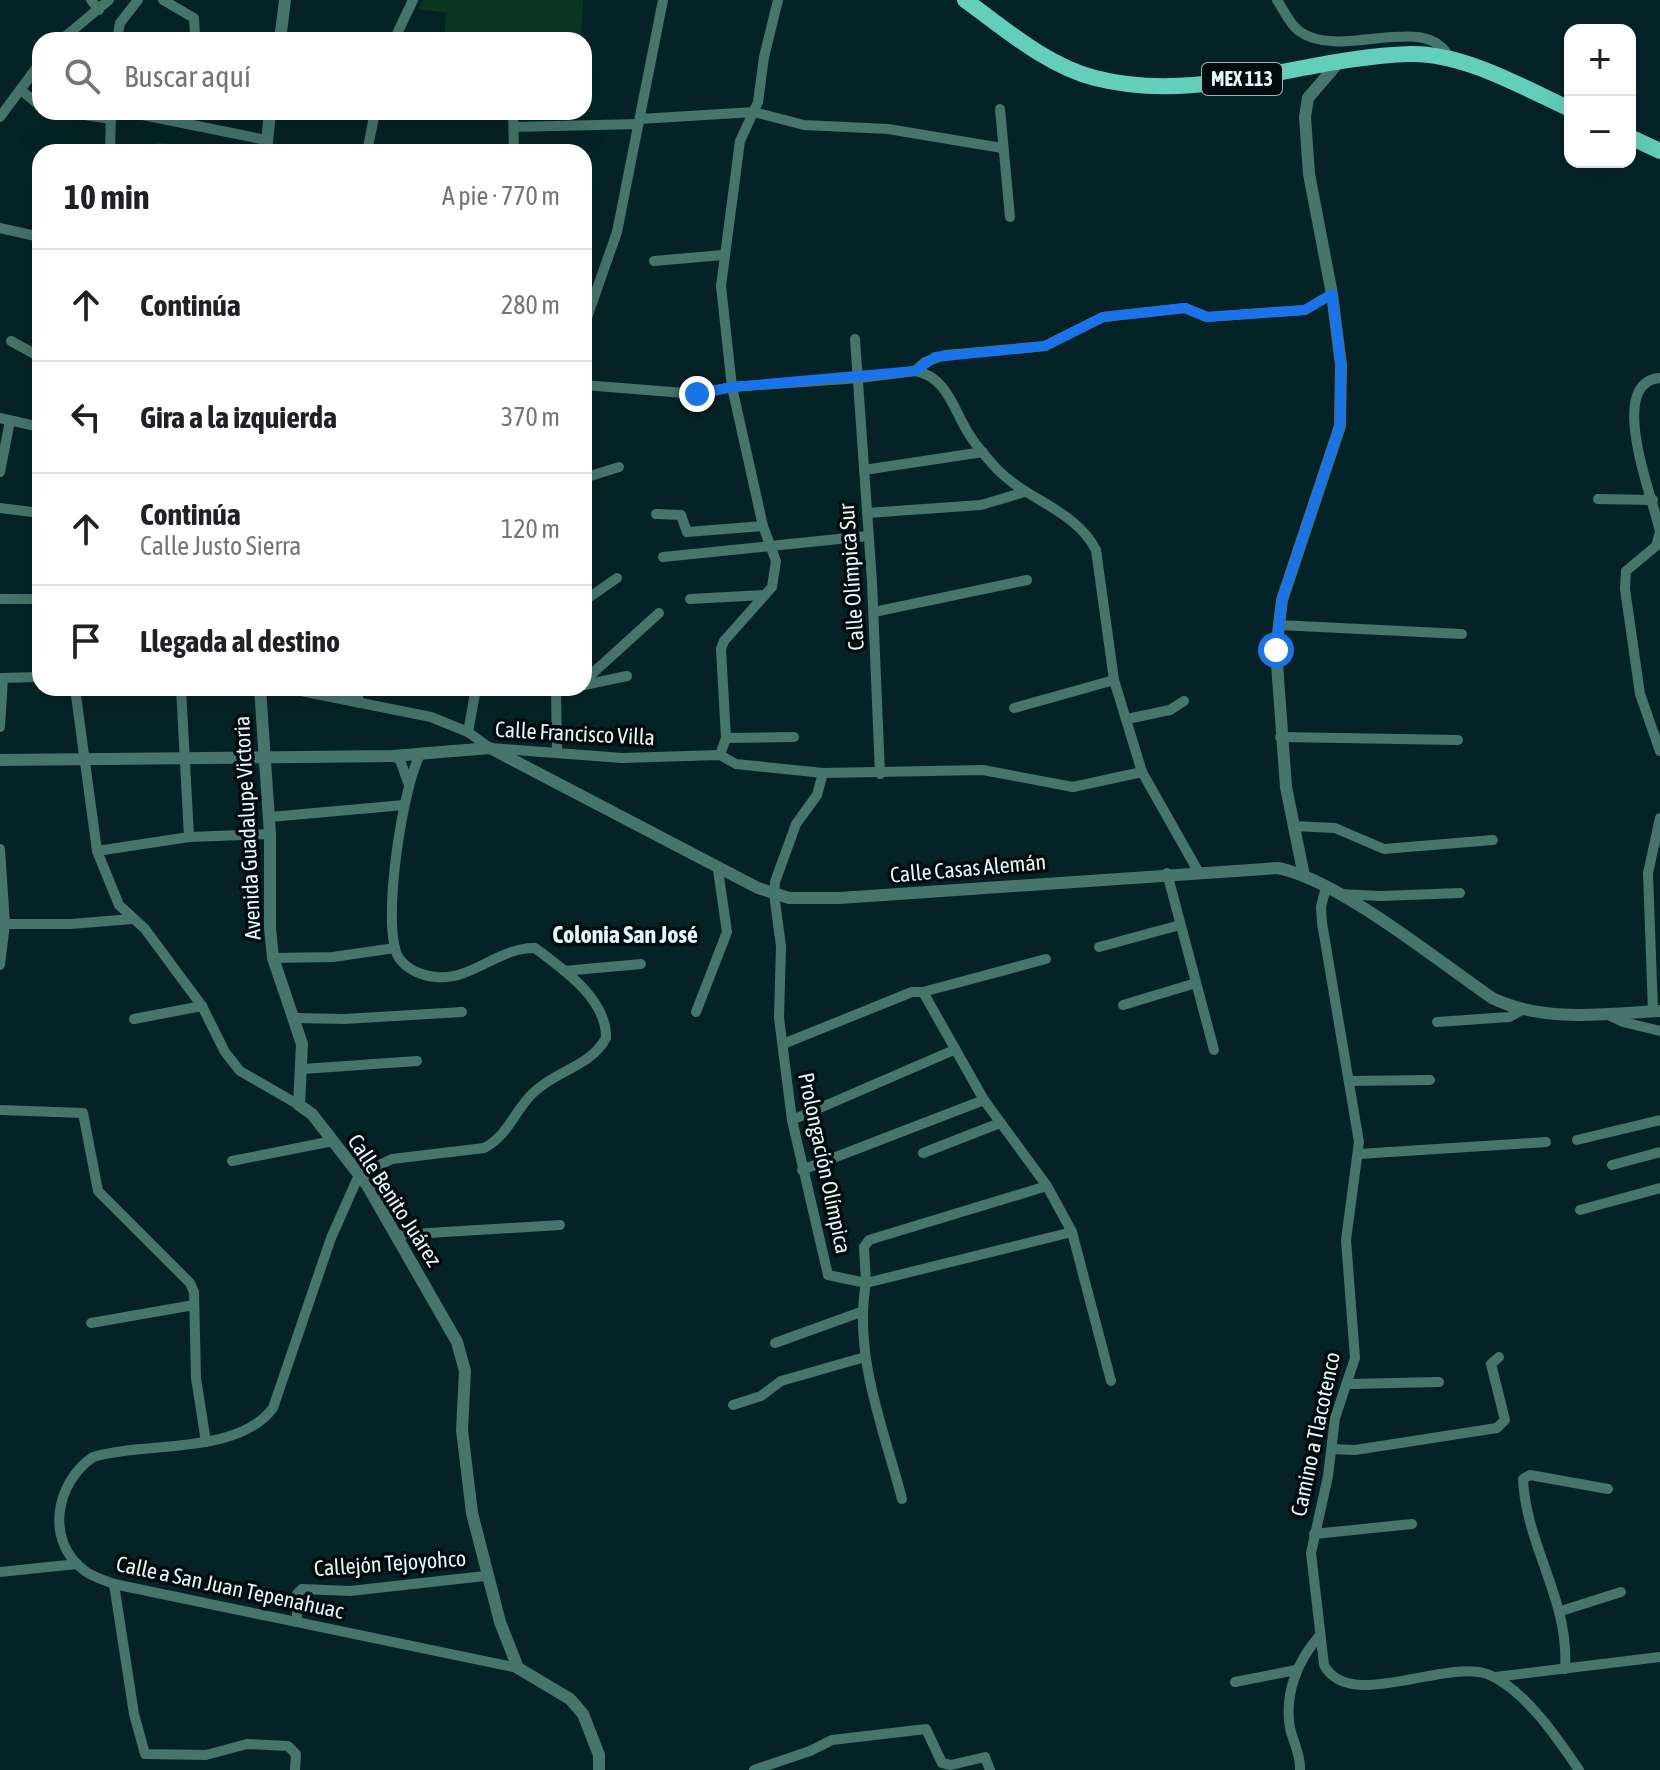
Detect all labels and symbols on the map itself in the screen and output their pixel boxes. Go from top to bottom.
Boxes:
road number: MEX 113 [1202,63,1282,95]
route end [679,376,715,412]
street label: Calle Olímpica Sur [833,502,869,651]
route start [1258,632,1294,668]
street label: Avenida Guadalupe Victoria [228,715,266,941]
street label: Calle Francisco Villa [494,716,656,750]
street label: Calle Casas Alemán [889,848,1047,888]
district label: Colonia San José [552,921,698,948]
street label: Prolongación Olímpica [793,1070,857,1256]
street label: Calle Benito Juárez [343,1129,447,1271]
street label: Camino a Tlacotenco [1285,1349,1345,1519]
street label: Callejón Tejoyohco [313,1545,467,1581]
street label: Calle a San Juan Tepenahuac [114,1550,347,1624]

